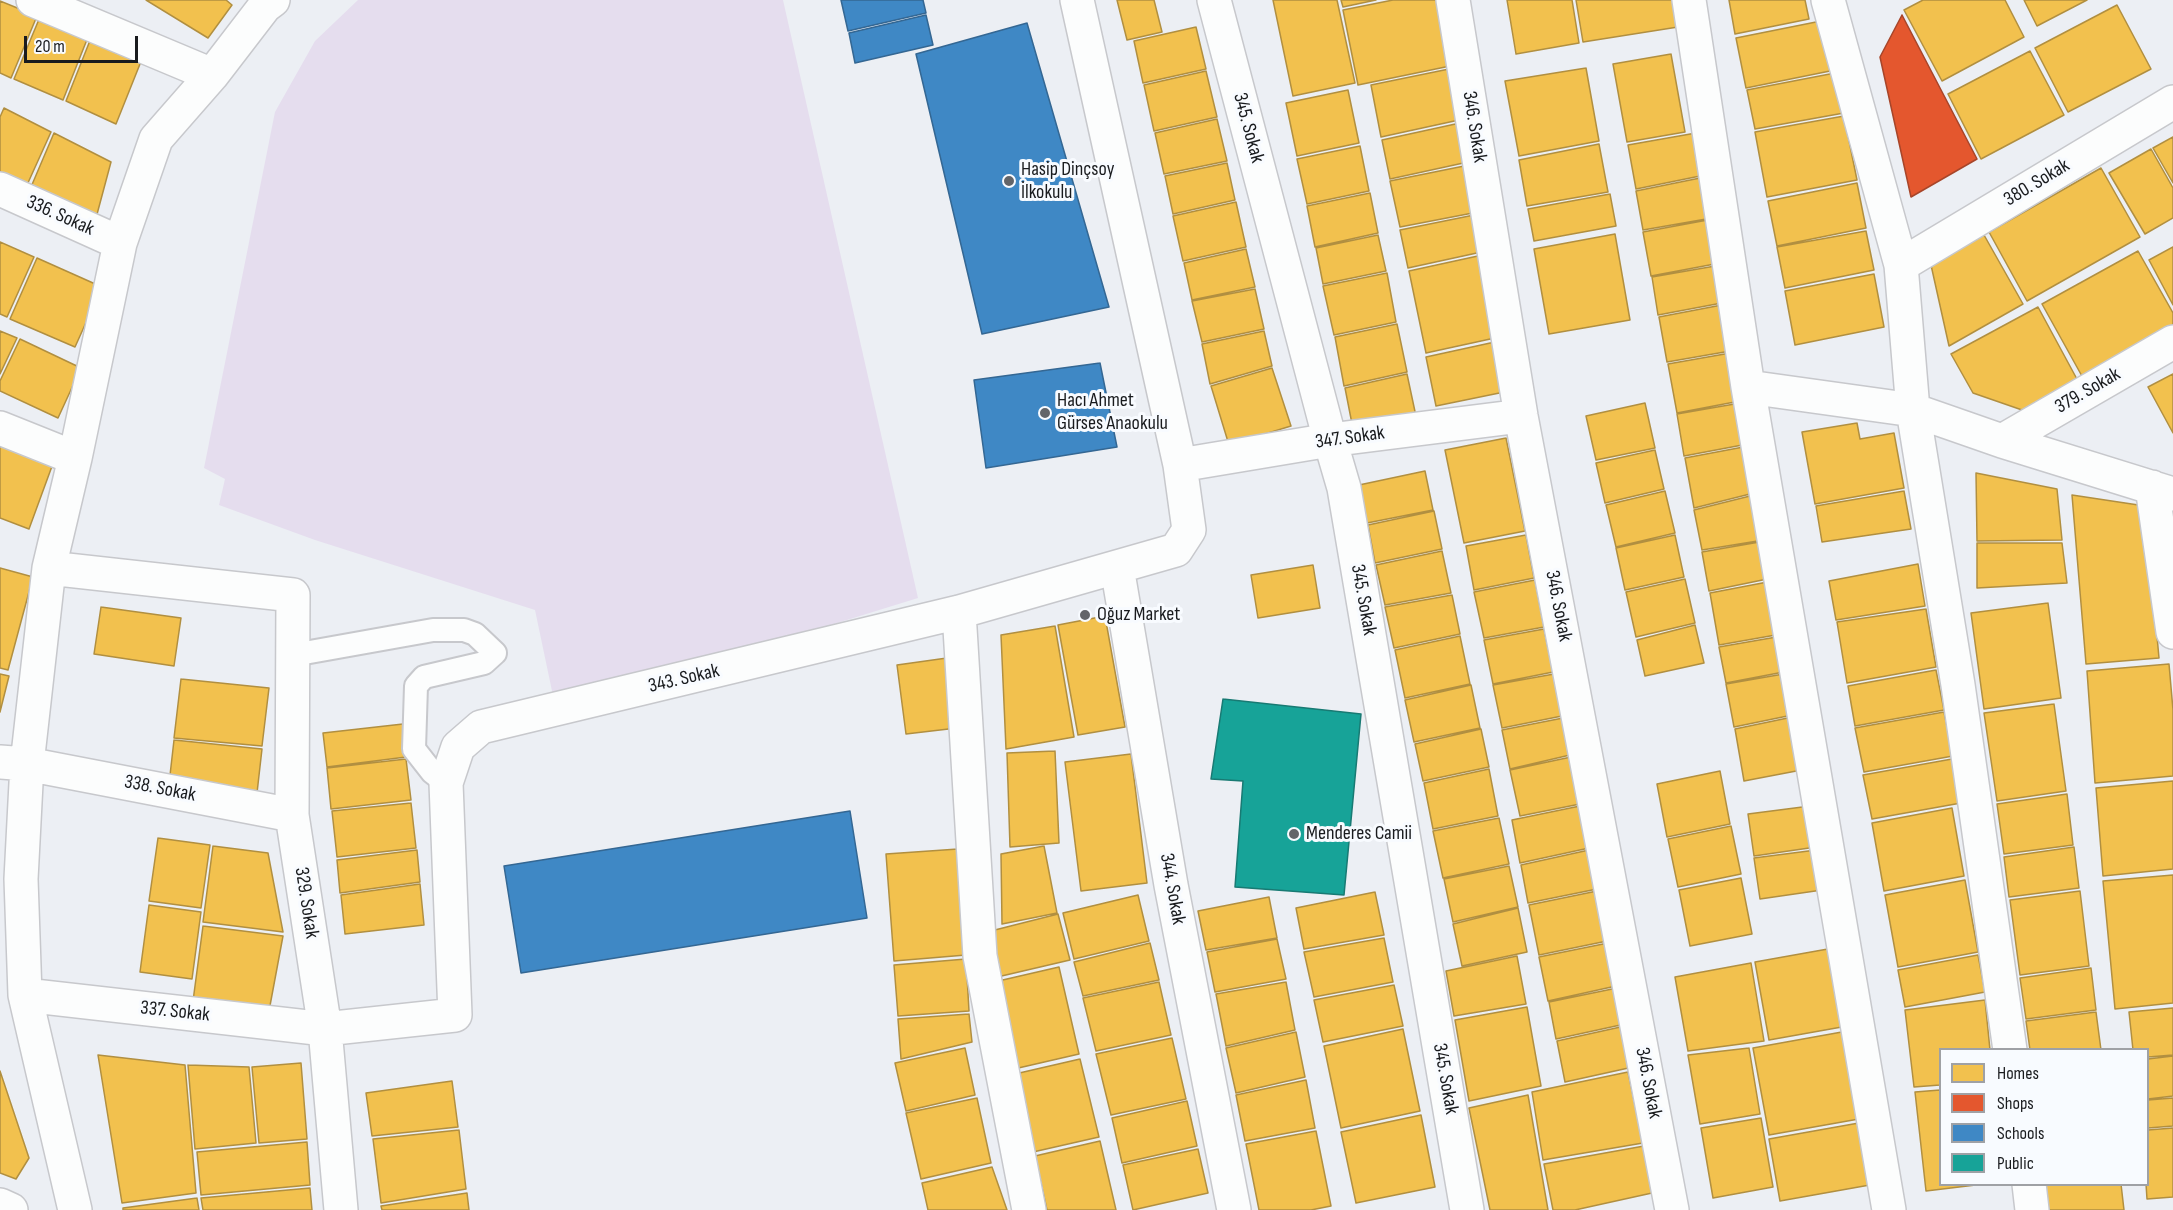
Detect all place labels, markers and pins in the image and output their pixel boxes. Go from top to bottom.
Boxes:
place label: Hasip Dinçsoy İlkokulu [1021,158,1114,205]
marker: Hasip Dinçsoy İlkokulu [1002,174,1016,188]
place label: Hacı Ahmet Gürses Anaokulu [1057,389,1168,436]
marker: Hacı Ahmet Gürses Anaokulu [1038,406,1052,420]
place label: Oğuz Market [1097,603,1180,627]
marker: Oğuz Market [1078,608,1092,622]
place label: Menderes Camii [1306,822,1412,846]
marker: Menderes Camii [1287,827,1301,841]

